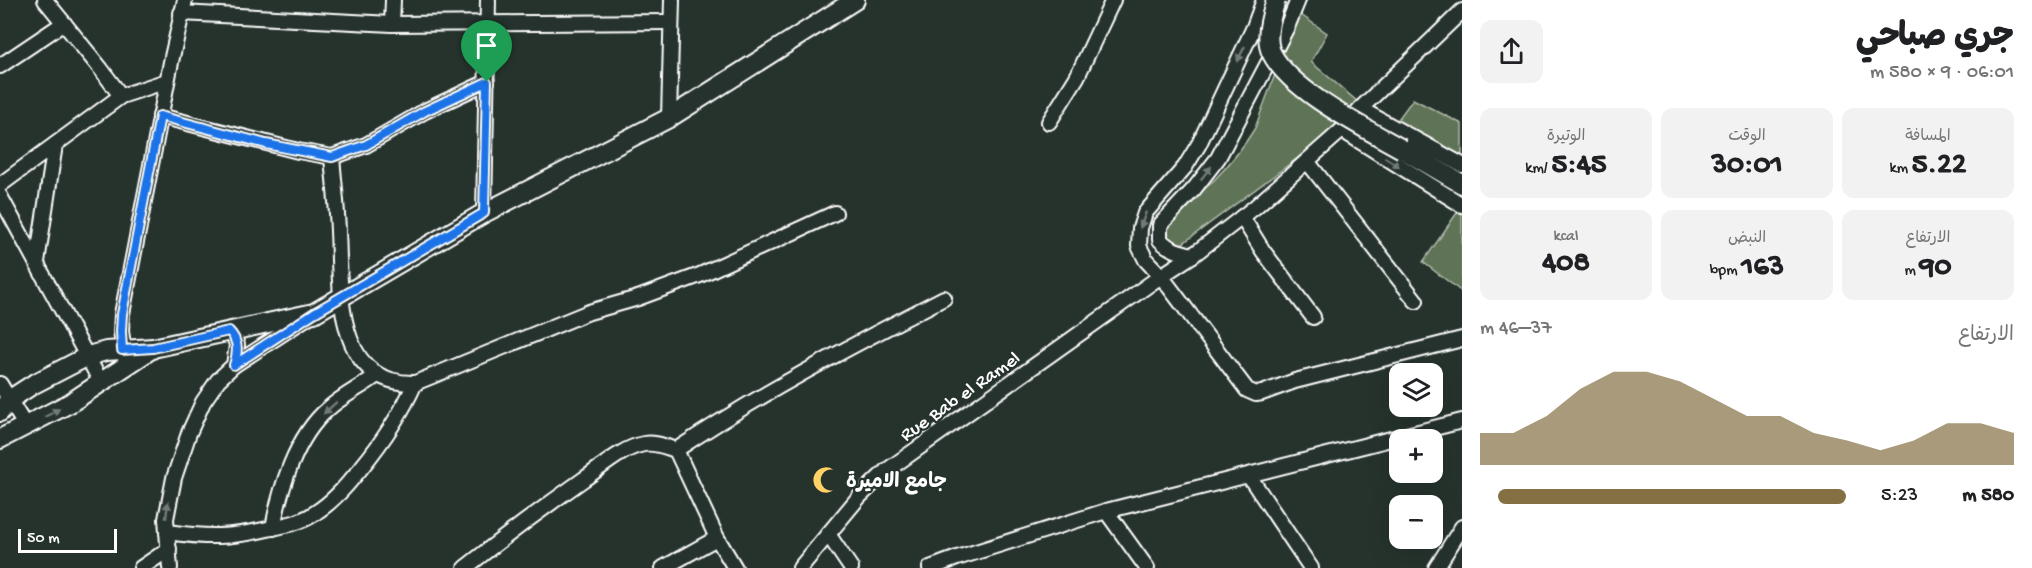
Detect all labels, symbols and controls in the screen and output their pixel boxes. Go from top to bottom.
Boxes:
pin [461,20,512,82]
button: share [1480,20,1543,83]
text: جري صباحي [1856,20,2014,58]
icon: arrive [470,29,503,62]
one-way arrow [1236,45,1245,62]
text: 06:01 · 9 × 580 m [1870,62,2014,85]
text: الوتيرة [1547,128,1585,147]
text: الوقت [1728,128,1766,147]
text: المسافة [1905,128,1951,147]
text: 5:45 [1551,149,1607,184]
text: 30:01 [1711,149,1783,184]
text: 5.22 [1912,149,1966,184]
one-way arrow [1383,156,1400,167]
text: /km [1525,160,1551,179]
text: km [1890,160,1912,179]
one-way arrow [1199,166,1212,181]
one-way arrow [1138,212,1148,230]
text: kcal [1554,228,1578,247]
text: النبض [1728,230,1766,249]
text: الارتفاع [1906,230,1950,249]
text: 408 [1542,247,1590,282]
text: 163 [1741,251,1784,286]
text: 90 [1920,251,1952,286]
text: bpm [1710,262,1741,281]
text: m [1904,262,1920,281]
text: 37–46 m [1480,318,1552,341]
text: الارتفاع [1958,325,2014,348]
street label: Rue Bab el Ramel [896,348,1026,448]
map controls [1389,363,1443,549]
button: layers [1389,363,1443,417]
one-way arrow [322,401,337,415]
one-way arrow [44,408,61,418]
button: + [1389,429,1443,483]
mosque icon: جامع الاميرة [811,465,841,495]
place label: جامع الاميرة [846,471,947,495]
text: 5:23 [1881,485,1918,508]
text: 580 m [1962,485,2014,508]
button: − [1389,495,1443,549]
one-way arrow [163,500,172,519]
scale bar [18,526,117,554]
text: 50 m [27,530,60,549]

